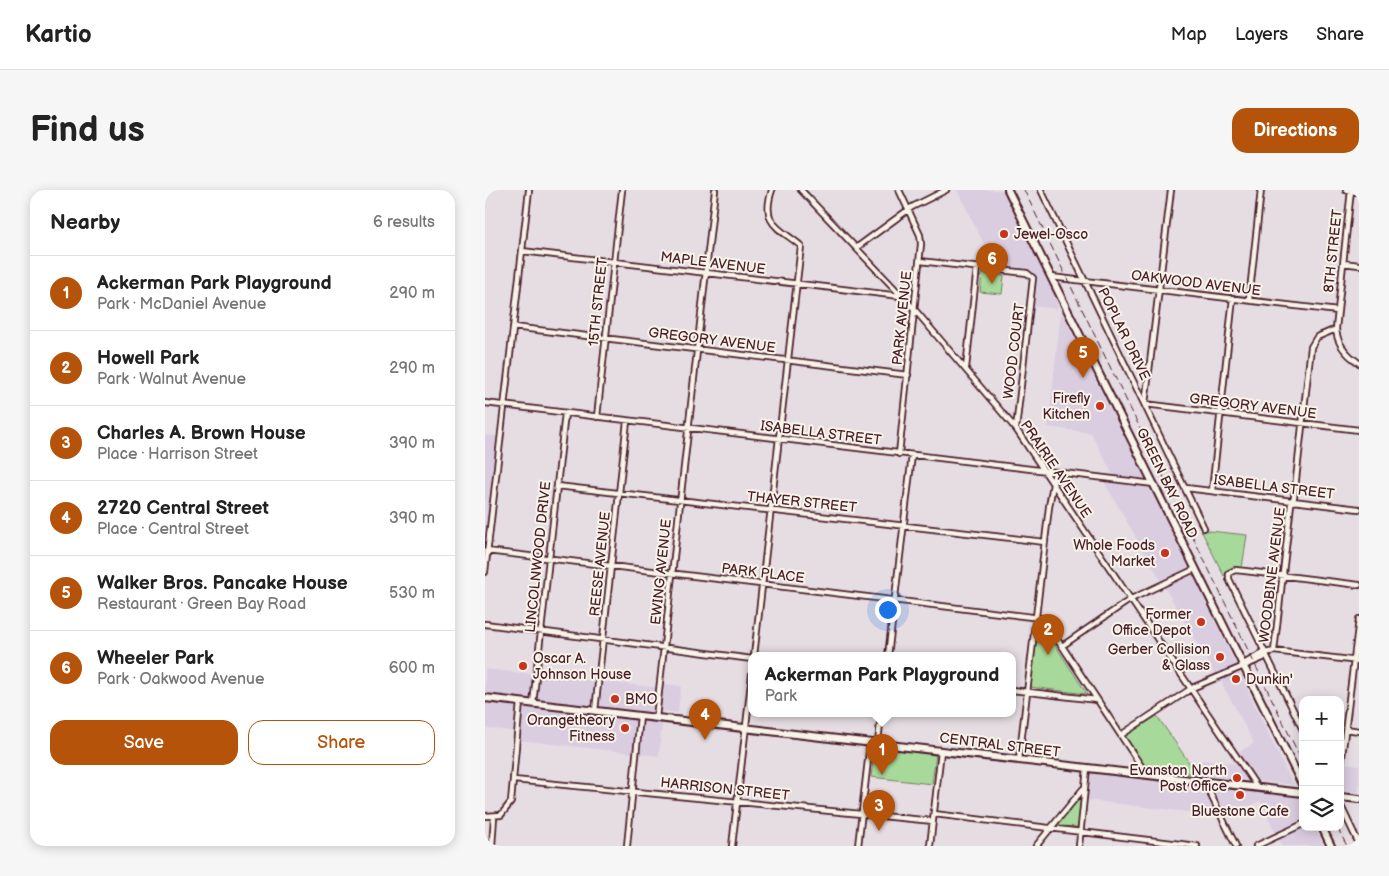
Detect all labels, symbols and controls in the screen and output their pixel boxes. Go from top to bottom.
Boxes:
text: Kartio [25,20,92,49]
text: Map [1171,24,1207,45]
text: Layers [1235,24,1288,45]
text: Share [1316,24,1364,45]
button: Directions [1232,108,1359,153]
text: Find us [30,109,145,152]
street label: 8TH STREET [1320,208,1346,294]
text: Nearby [50,210,120,235]
text: 6 results [373,213,435,232]
place label: Jewel-Osco [1014,226,1088,243]
marker: Jewel-Osco [998,228,1010,240]
pin: 6 [976,243,1008,284]
street label: MAPLE AVENUE [659,248,767,278]
street label: 15TH STREET [585,256,611,347]
street label: OAKWOOD AVENUE [1130,267,1262,299]
street label: PARK AVENUE [889,270,915,366]
text: Ackerman Park Playground [97,272,332,295]
text: 1 [63,284,69,303]
text: 290 m [389,284,435,303]
street label: POPLAR DRIVE [1094,285,1154,383]
text: Park · McDaniel Avenue [97,295,266,314]
street label: WOOD COURT [1000,301,1028,400]
street label: GREGORY AVENUE [648,324,776,356]
pin: 5 [1067,337,1099,378]
text: Howell Park [97,347,199,370]
text: 2 [61,359,71,378]
text: 290 m [389,359,435,378]
text: Park · Walnut Avenue [97,370,246,389]
place label: Firefly Kitchen [1042,390,1091,423]
street label: GREGORY AVENUE [1189,390,1317,422]
marker: Firefly Kitchen [1094,400,1106,412]
street label: ISABELLA STREET [760,417,883,449]
street label: PRAIRIE AVENUE [1017,417,1095,521]
text: Charles A. Brown House [97,422,306,445]
street label: GREEN BAY ROAD [1133,425,1201,541]
text: 3 [61,434,71,453]
text: 390 m [389,434,435,453]
text: Place · Harrison Street [97,445,258,464]
street label: ISABELLA STREET [1213,471,1336,503]
street label: LINCOLNWOOD DRIVE [522,481,554,633]
street label: THAYER STREET [746,488,858,516]
text: 2720 Central Street [97,497,269,520]
street label: WOODBINE AVENUE [1255,506,1289,644]
text: 4 [61,509,71,528]
text: 390 m [389,509,435,528]
street label: REESE AVENUE [586,511,614,617]
street label: EWING AVENUE [647,518,675,626]
text: Place · Central Street [97,520,249,539]
place label: Whole Foods Market [1073,537,1156,570]
marker: Whole Foods Market [1159,547,1171,559]
street label: PARK PLACE [721,559,805,587]
text: Walker Bros. Pancake House [97,572,348,595]
text: 5 [61,584,71,603]
text: 530 m [389,584,435,603]
text: Restaurant · Green Bay Road [97,595,306,614]
your location [875,597,901,623]
place label: Former Office Depot [1112,606,1192,639]
pin: 2 [1032,614,1064,655]
marker: Former Office Depot [1195,616,1207,628]
place label: Gerber Collision & Glass [1108,641,1210,674]
text: Wheeler Park [97,647,214,670]
place label: Oscar A. Johnson House [533,650,631,683]
marker: Gerber Collision & Glass [1214,651,1226,663]
popup [748,652,1016,717]
text: 6 [61,659,71,678]
text: 600 m [389,659,435,678]
marker: Oscar A. Johnson House [517,660,529,672]
text: Ackerman Park Playground [765,664,999,687]
text: Park · Oakwood Avenue [97,670,264,689]
place label: Dunkin' [1246,671,1293,688]
marker: Dunkin' [1230,673,1242,685]
text: Park [765,687,797,706]
place label: BMO [625,691,658,708]
marker: BMO [609,693,621,705]
map controls [1299,696,1344,831]
button: + [1299,696,1344,741]
pin: 4 [689,699,721,740]
place label: Orangetheory Fitness [527,712,616,745]
button: Save [50,720,238,765]
button: Share [248,720,435,765]
marker: Orangetheory Fitness [619,722,631,734]
street label: CENTRAL STREET [939,729,1062,761]
pin: 1 [866,734,898,775]
button: − [1299,741,1344,786]
place label: Evanston North Post Office [1129,762,1227,795]
marker: Evanston North Post Office [1231,772,1243,784]
street label: HARRISON STREET [660,774,791,804]
button: layers [1299,786,1344,831]
marker: Bluestone Cafe [1234,789,1246,801]
pin: 3 [863,790,895,831]
place label: Bluestone Cafe [1191,803,1289,820]

